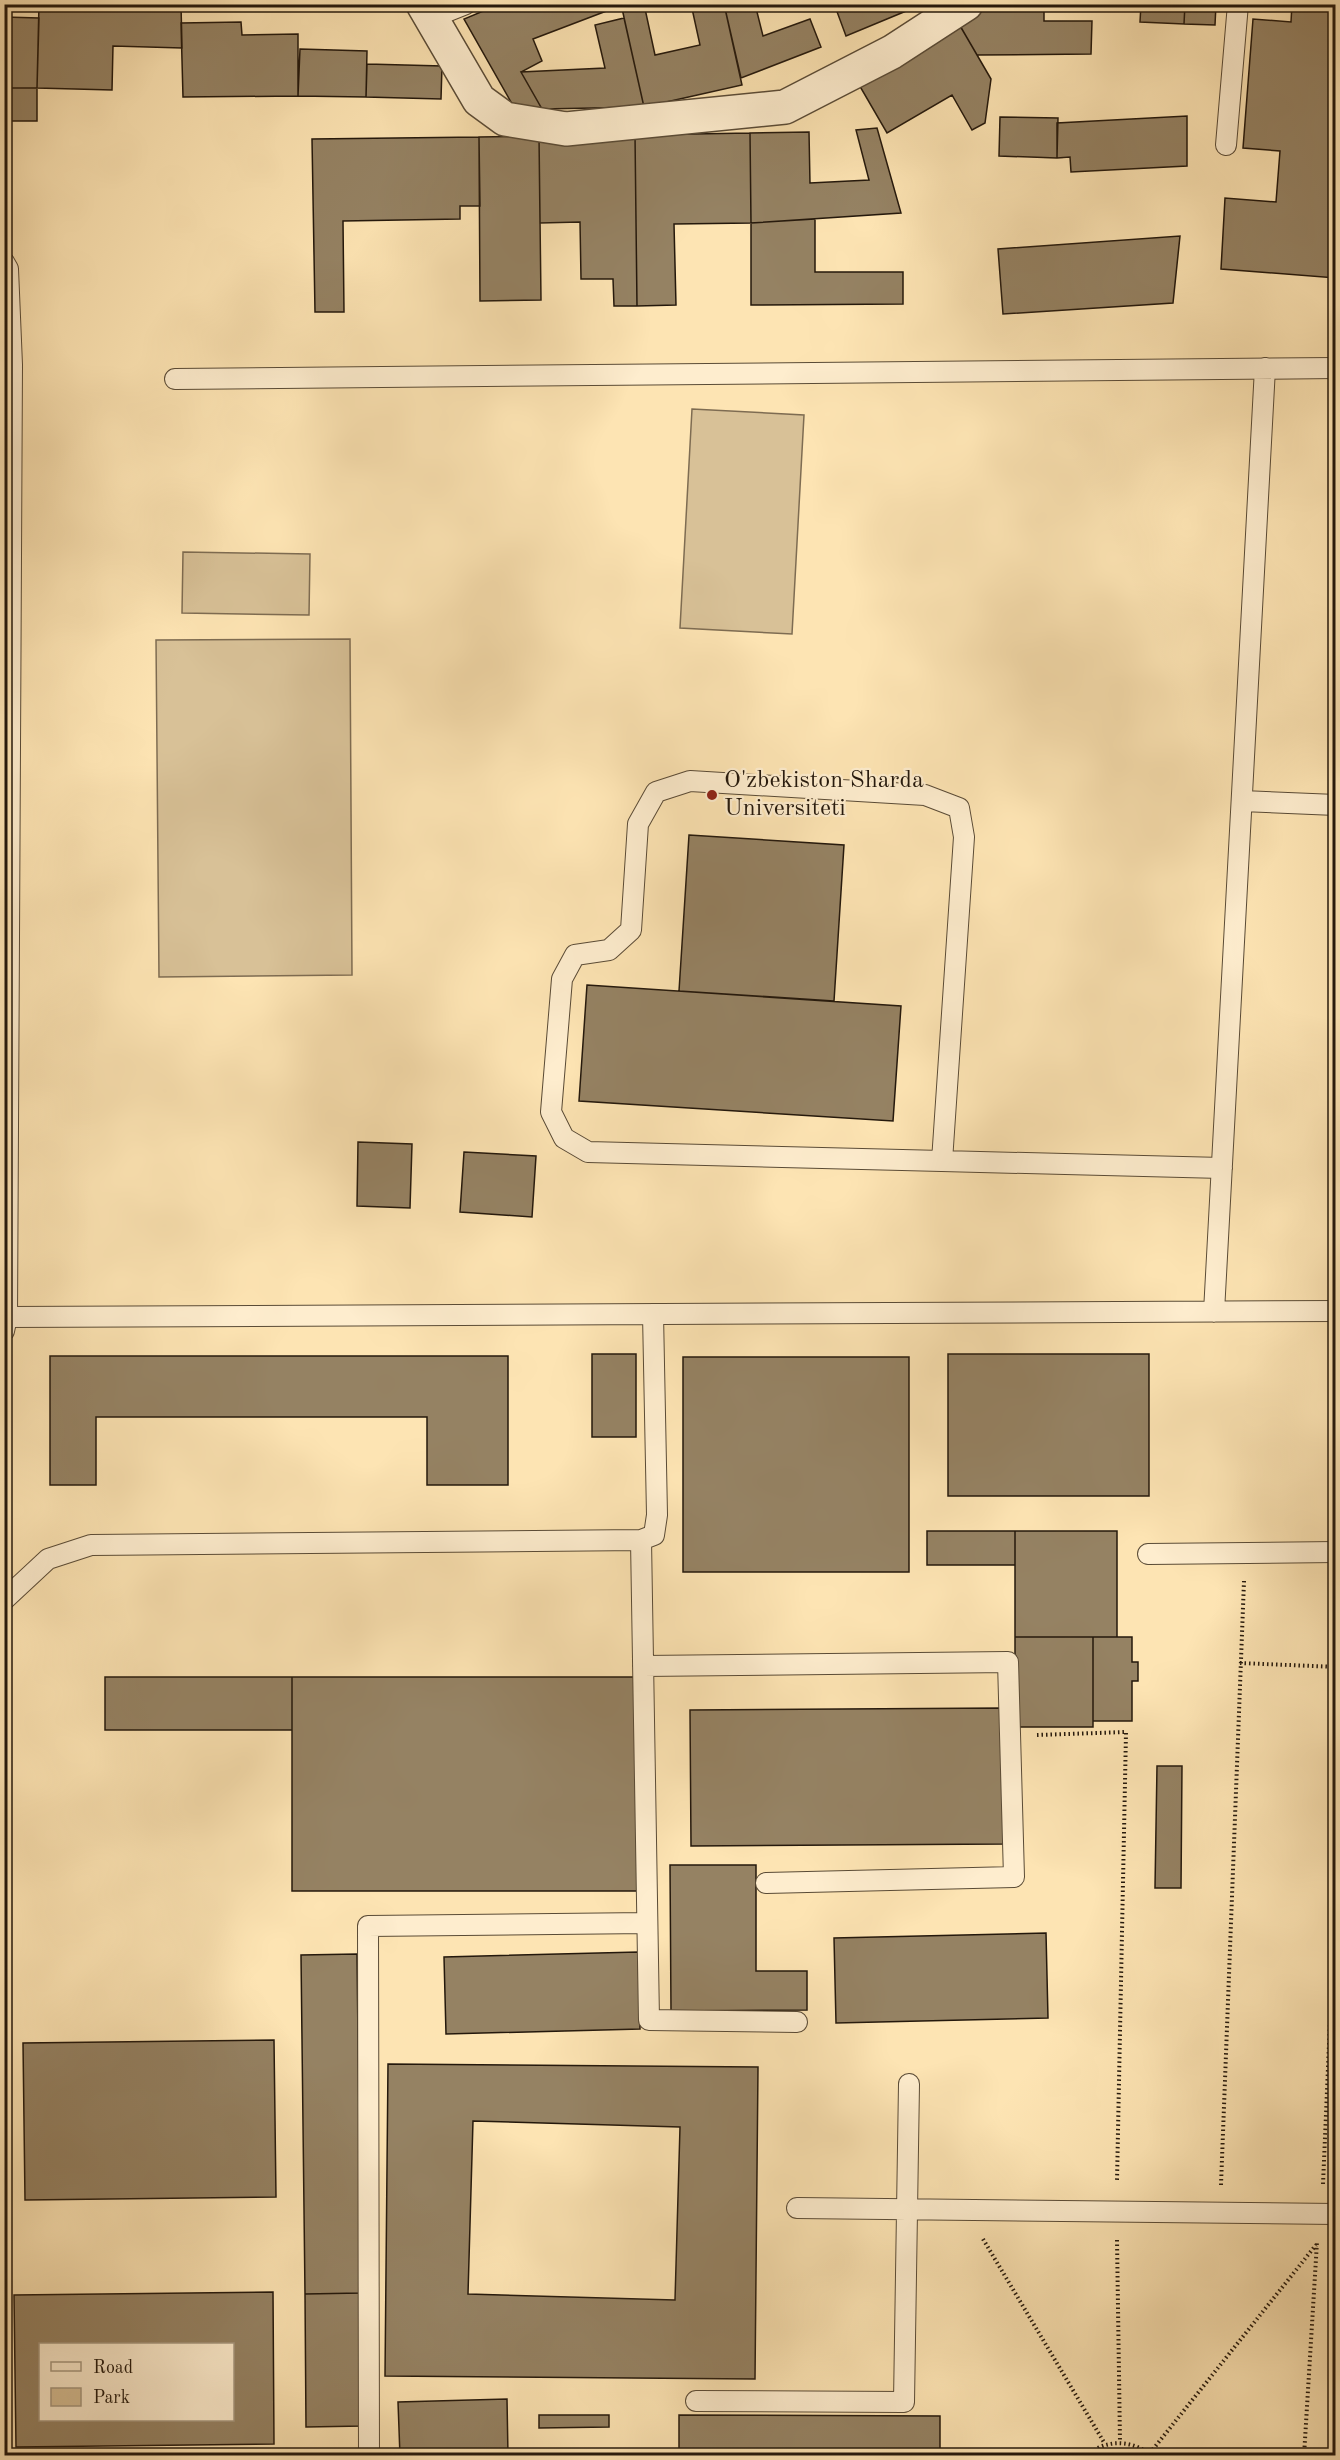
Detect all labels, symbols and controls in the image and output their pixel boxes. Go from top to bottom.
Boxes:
place label: O'zbekiston Sharda Universiteti [724,769,924,821]
marker: O'zbekiston Sharda Universiteti [705,788,719,802]
legend [39,2343,234,2421]
text: Road [93,2359,133,2377]
text: Park [93,2389,130,2407]

